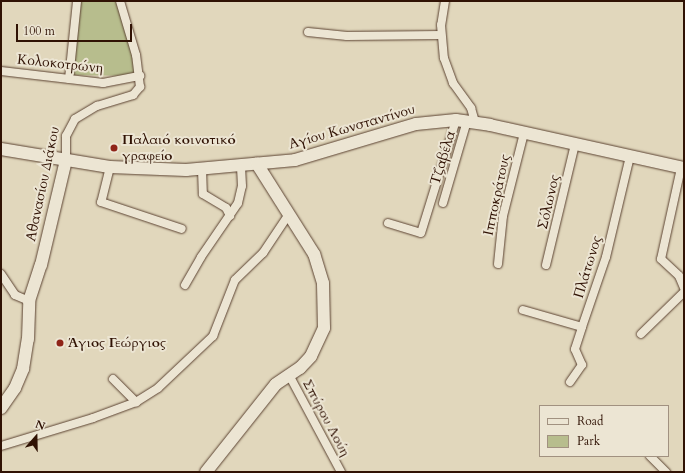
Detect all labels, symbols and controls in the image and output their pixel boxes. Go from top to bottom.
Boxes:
scale bar [18,16,134,42]
text: 100 m [23,23,55,39]
street label: Κολοκοτρώνη [16,51,104,77]
street label: Αγίου Κωνσταντίνου [287,101,417,153]
street label: Αθανασίου Διάκου [23,125,63,243]
street label: Τζαβέλα [427,129,459,187]
place label: Παλαιό κοινοτικό γραφείο [122,132,236,164]
marker: Παλαιό κοινοτικό γραφείο [109,143,119,153]
street label: Ιπποκράτους [480,153,514,237]
street label: Σόλωνος [535,173,563,231]
street label: Πλάτωνος [571,234,605,300]
place label: Άγιος Γεώργιος [68,335,166,351]
marker: Άγιος Γεώργιος [55,338,65,348]
street label: Σπύρου Λούη [299,377,353,459]
legend [539,405,669,457]
text: Road [577,413,603,429]
north arrow [16,417,56,457]
text: N [33,417,47,434]
text: Park [577,433,600,449]

